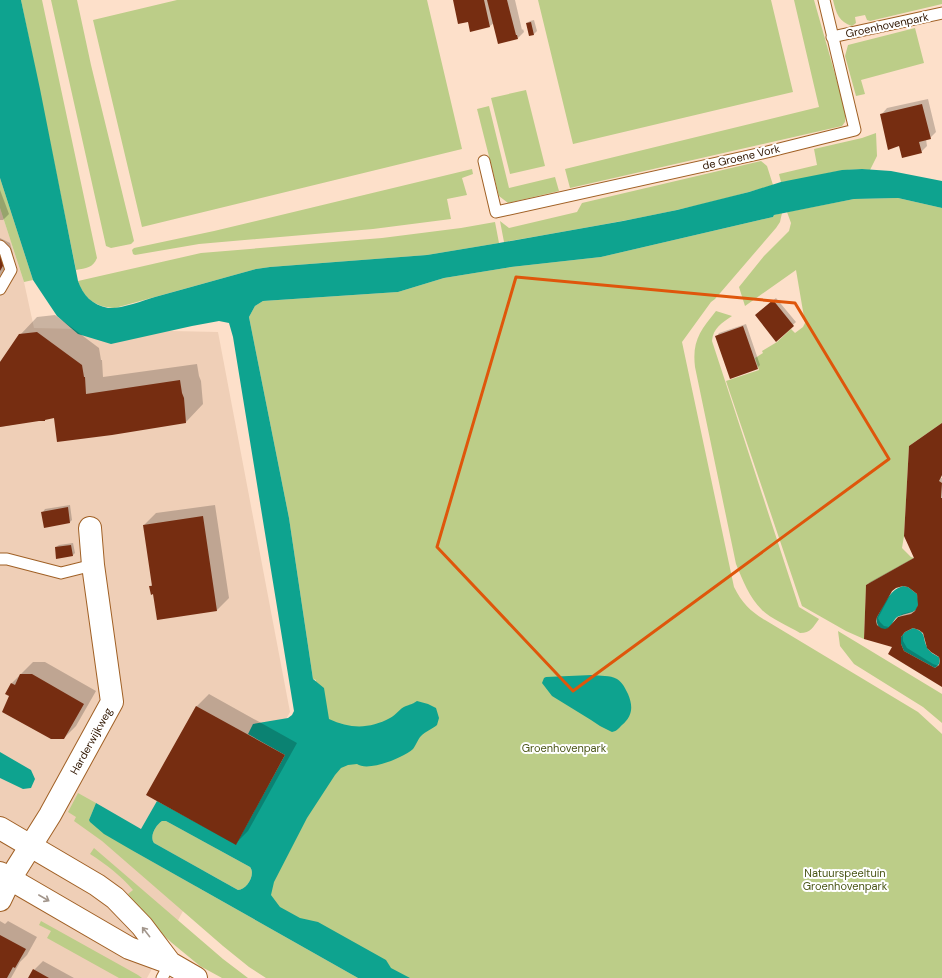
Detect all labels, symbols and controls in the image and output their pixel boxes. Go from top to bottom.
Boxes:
street label: Groenhovenpark [844,9,930,41]
street label: de Groene Vork [701,141,782,173]
street label: Harderwijkweg [67,705,115,777]
park label: Groenhovenpark [522,741,607,755]
park label: Natuurspeeltuin Groenhovenpark [803,866,888,893]
one-way arrow [38,895,50,903]
one-way arrow [142,926,151,937]

